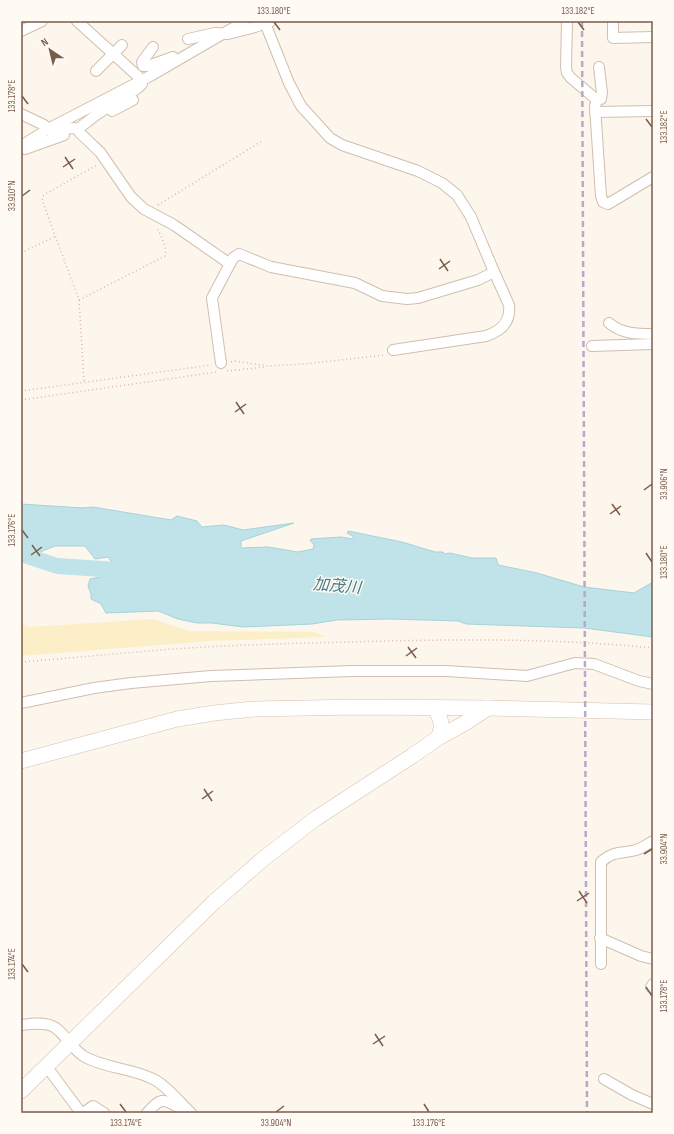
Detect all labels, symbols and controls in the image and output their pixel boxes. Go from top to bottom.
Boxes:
text: 133.180°E [257,5,291,17]
text: 133.182°E [561,5,595,17]
north arrow [30,30,70,70]
text: N [38,35,51,49]
text: 133.178°E [6,80,18,112]
text: 133.182°E [658,110,670,144]
text: 33.910°N [6,181,18,211]
text: 33.906°N [658,468,670,500]
text: 133.176°E [6,514,18,546]
text: 133.180°E [658,545,670,579]
water label: 加茂川 [312,575,364,598]
text: 33.904°N [658,834,670,864]
text: 133.174°E [6,948,18,980]
text: 133.178°E [658,980,670,1012]
text: 133.174°E [110,1117,142,1129]
text: 33.904°N [261,1117,291,1129]
text: 133.176°E [413,1117,445,1129]

